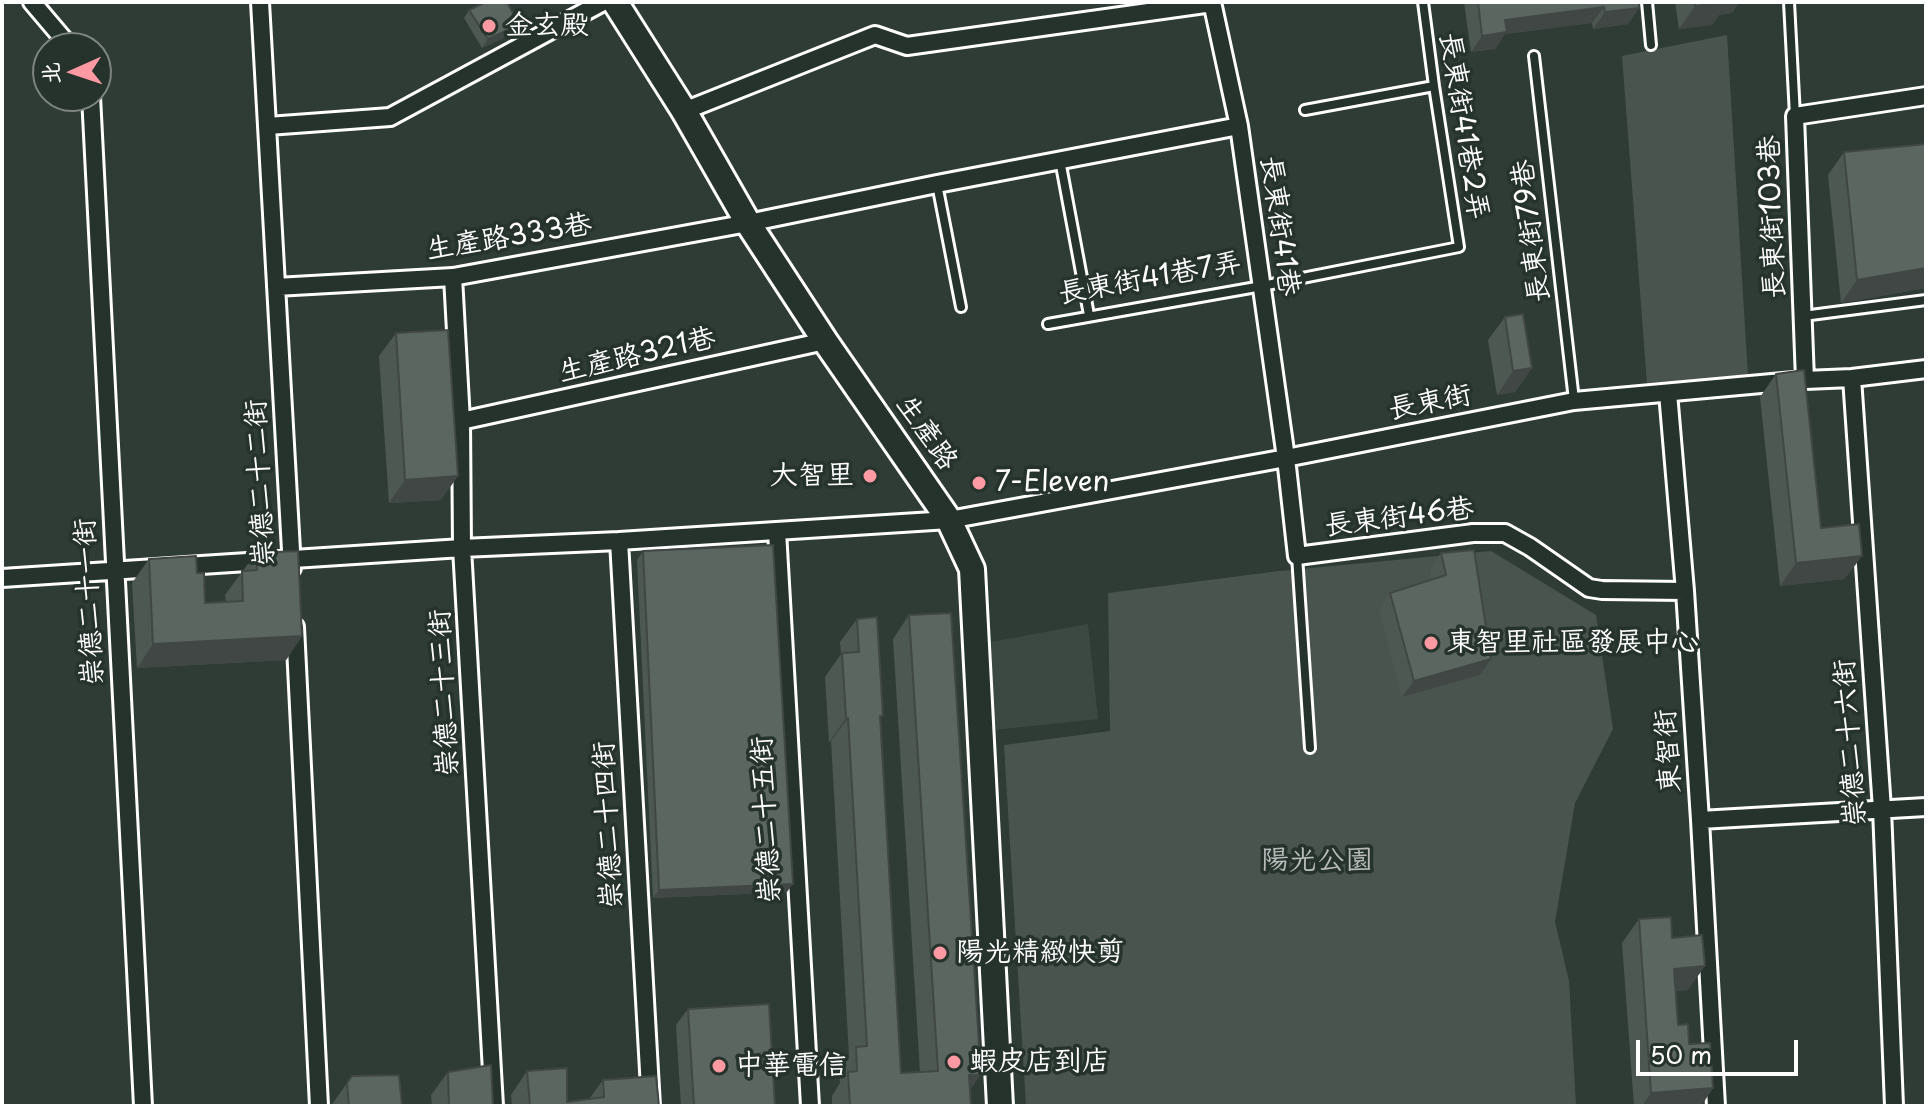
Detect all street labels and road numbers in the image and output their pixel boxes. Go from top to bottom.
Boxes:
street label: 長東街41巷2弄 [1432,30,1494,222]
street label: 長東街103巷 [1753,135,1793,299]
street label: 長東街41巷 [1253,154,1305,298]
street label: 長東街79巷 [1507,158,1557,304]
street label: 生產路333巷 [424,208,594,268]
street label: 長東街41巷7弄 [1056,246,1244,312]
street label: 生產路321巷 [555,322,719,390]
street label: 長東街 [1386,378,1474,428]
street label: 生產路 [888,389,964,477]
street label: 崇德二十二街 [240,398,282,568]
street label: 長東街46巷 [1322,492,1476,544]
street label: 崇德二十一街 [69,517,111,687]
street label: 崇德二十三街 [424,608,466,778]
street label: 崇德二十六街 [1828,658,1874,828]
street label: 東智街 [1649,708,1689,794]
street label: 崇德二十五街 [746,735,788,905]
street label: 崇德二十四街 [588,740,630,910]

